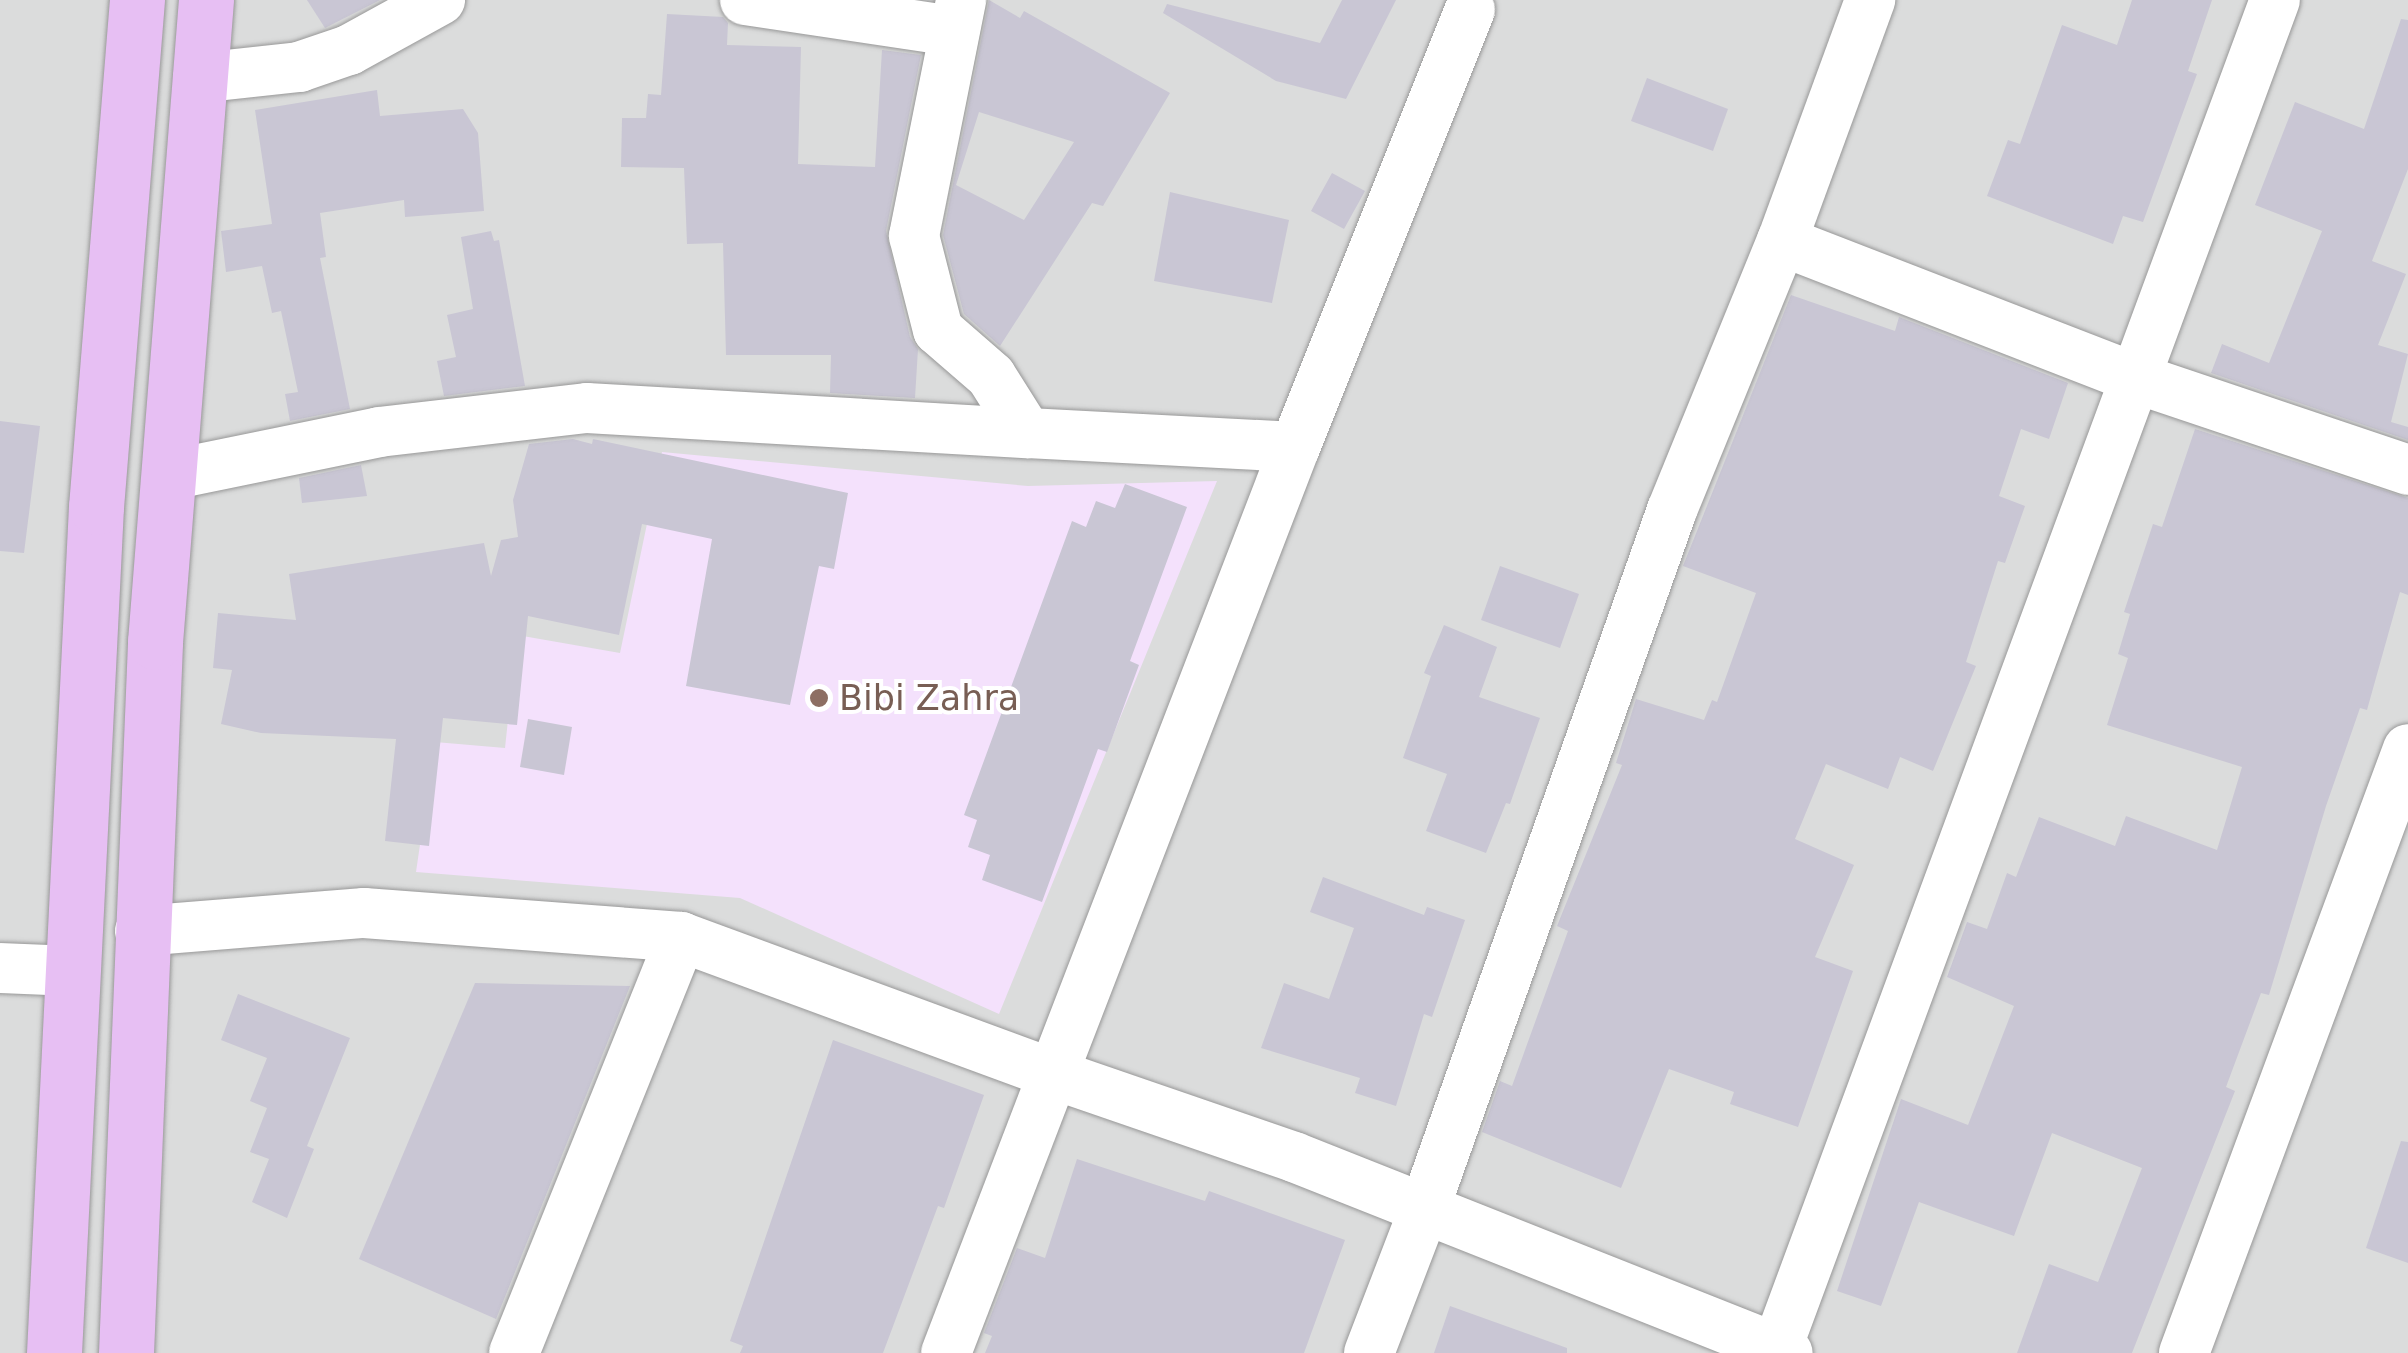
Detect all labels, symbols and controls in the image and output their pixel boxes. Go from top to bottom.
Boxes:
place label: Bibi Zahra [839,677,1019,719]
marker: Bibi Zahra [808,687,830,709]

